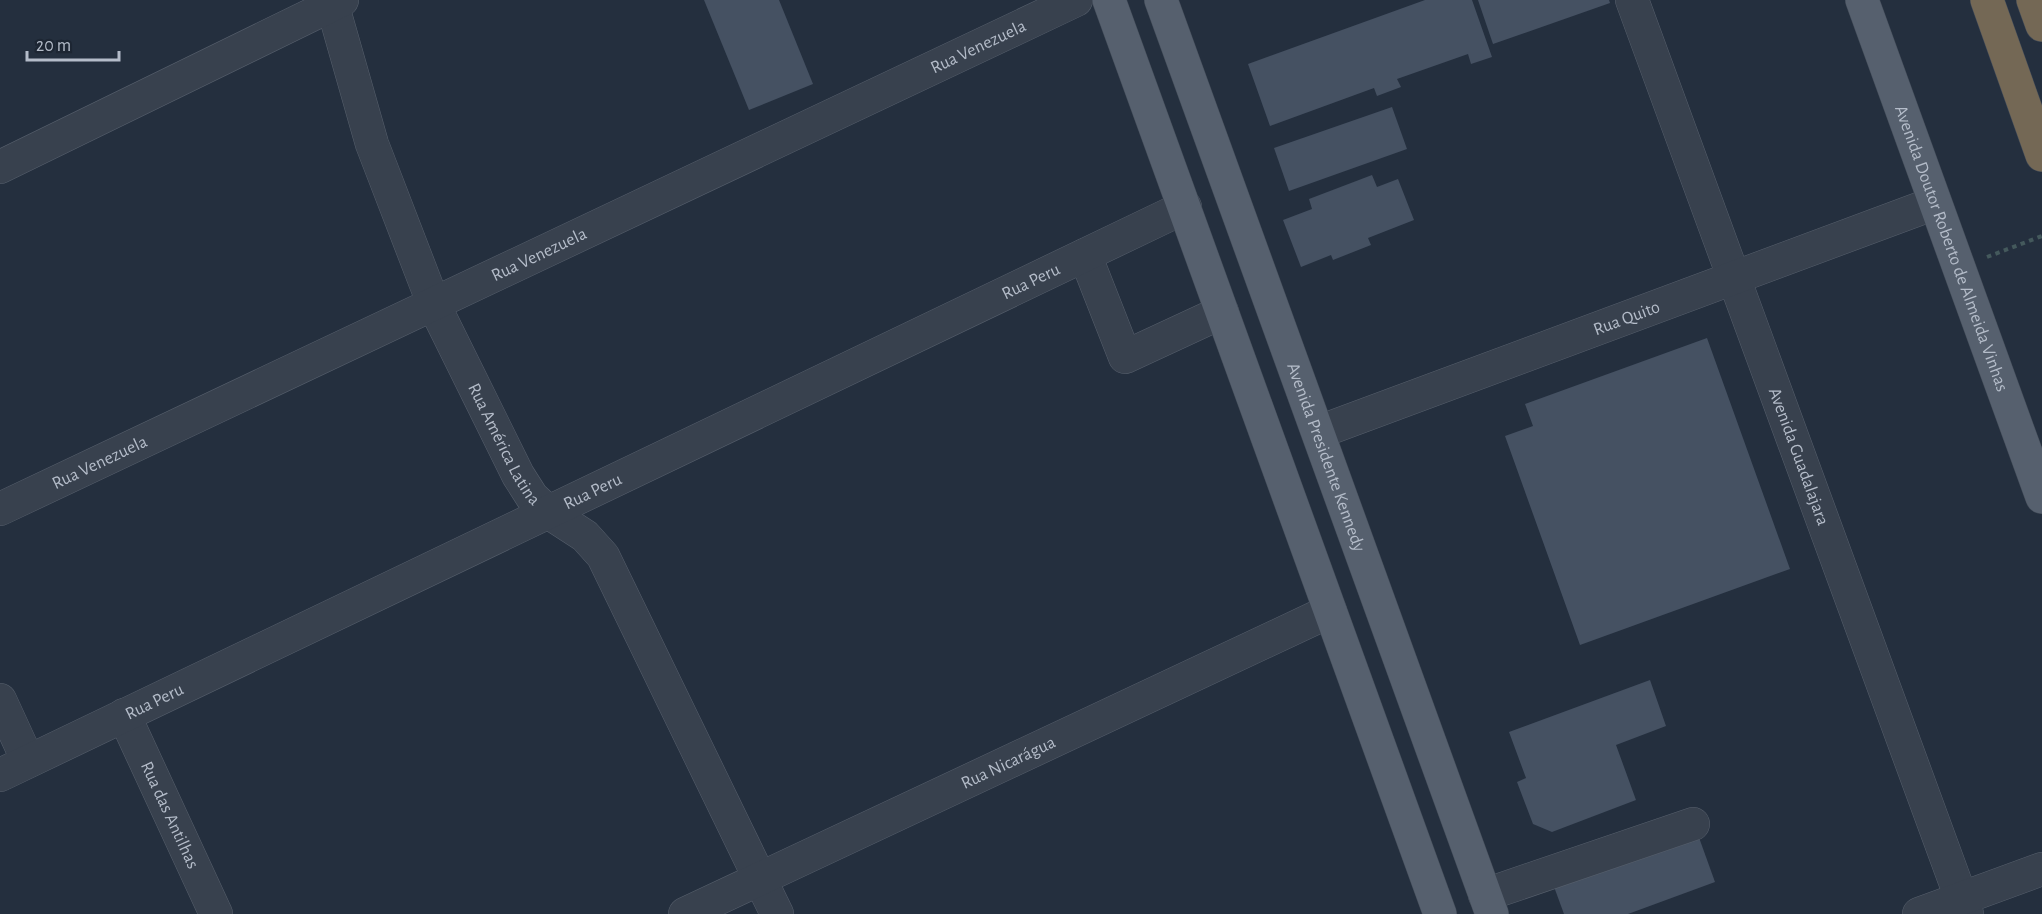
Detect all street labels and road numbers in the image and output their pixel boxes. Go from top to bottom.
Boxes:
street label: Rua Venezuela [928,17,1029,77]
street label: Avenida Doutor Roberto de Almeida Vinhas [1891,103,2011,394]
street label: Rua Venezuela [489,225,590,285]
street label: Rua Peru [999,260,1063,303]
street label: Rua Quito [1591,298,1663,339]
street label: Avenida Presidente Kennedy [1283,360,1368,554]
street label: Rua América Latina [464,381,543,509]
street label: Avenida Guadalajara [1765,385,1832,528]
street label: Rua Venezuela [49,433,150,493]
street label: Rua Peru [561,470,625,513]
street label: Rua Peru [123,680,187,724]
street label: Rua Nicarágua [959,733,1059,793]
street label: Rua das Antilhas [137,759,202,872]

